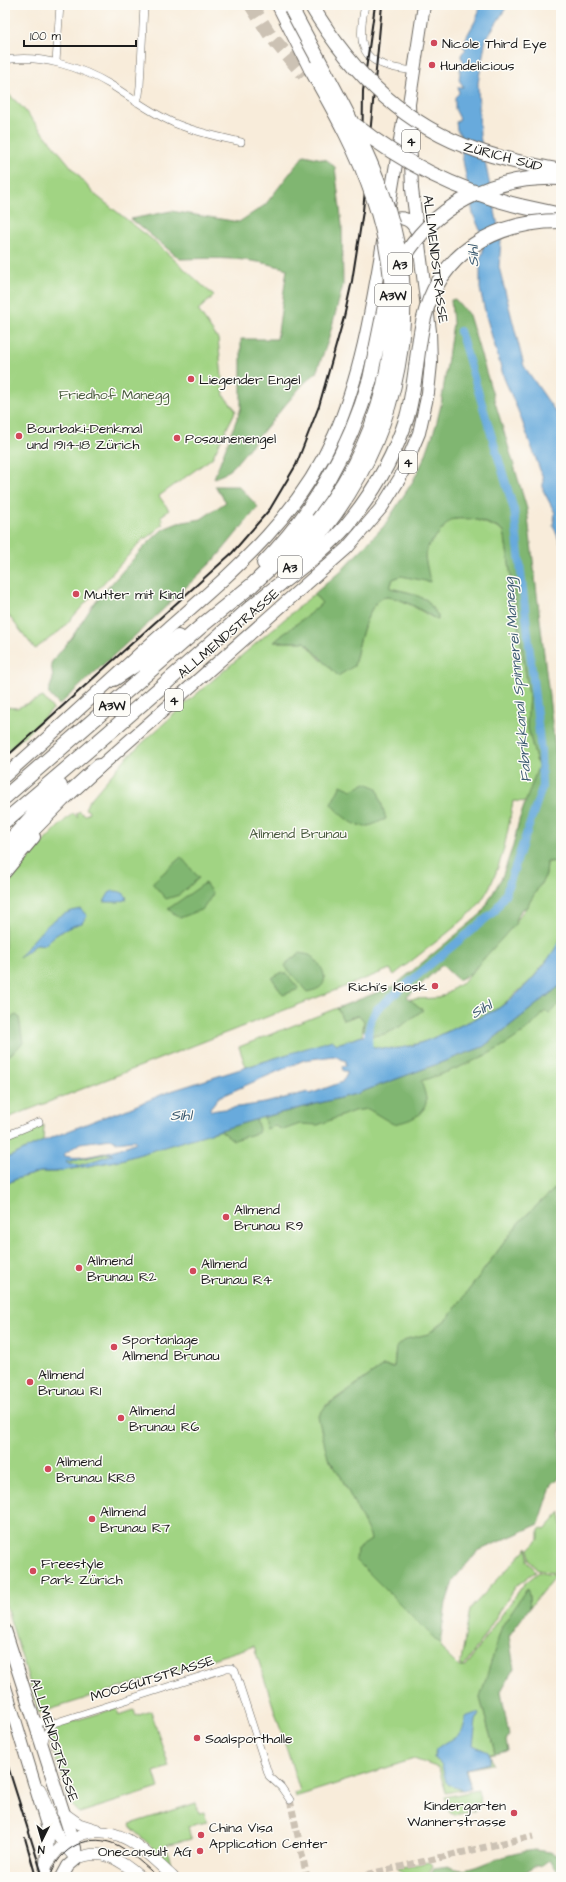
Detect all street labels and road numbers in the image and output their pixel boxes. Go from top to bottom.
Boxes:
road number: 4 [402,130,420,152]
street label: ZÜRICH SÜD [461,137,544,177]
street label: ALLMENDSTRASSE [417,194,453,325]
road number: A3 [388,253,412,275]
road number: A3W [375,284,411,306]
road number: 4 [399,451,417,473]
road number: A3 [278,556,302,578]
street label: ALLMENDSTRASSE [173,583,284,684]
road number: 4 [165,689,183,711]
road number: A3W [94,694,130,716]
street label: MOOSGUTSTRASSE [88,1650,217,1707]
street label: ALLMENDSTRASSE [25,1676,84,1805]

